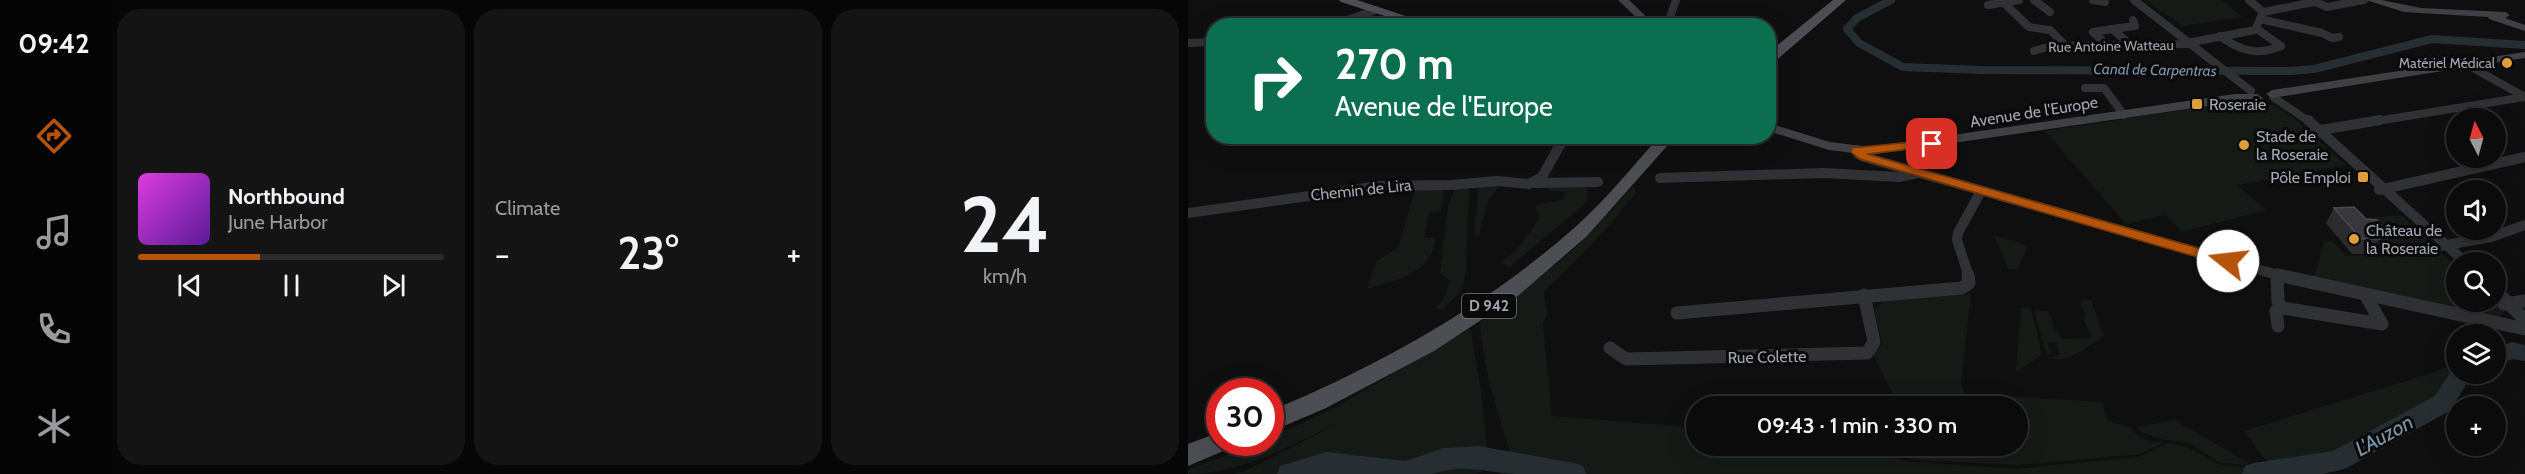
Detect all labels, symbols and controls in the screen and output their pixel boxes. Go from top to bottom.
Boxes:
text: 09:42 [18,27,90,60]
street label: Rue Antoine Watteau [2048,36,2174,56]
text: 270 m [1335,38,1454,90]
icon: right [1236,42,1314,120]
place label: Matériel Médical [2399,54,2496,72]
marker: Matériel Médical [2500,56,2514,70]
water label: Canal de Carpentras [2093,60,2217,80]
text: Avenue de l'Europe [1335,90,1553,123]
street label: Avenue de l'Europe [1969,93,2099,131]
place label: Roseraie [2209,95,2266,114]
marker: Roseraie [2190,97,2204,111]
north arrow [2446,108,2506,168]
map controls [2446,108,2506,456]
icon: directions [33,115,75,157]
pin [1906,118,1957,169]
icon: arrive [1915,127,1948,160]
place label: Stade de la Roseraie [2256,127,2328,164]
marker: Stade de la Roseraie [2237,138,2251,152]
place label: Pôle Emploi [2270,168,2351,187]
marker: Pôle Emploi [2356,170,2370,184]
street label: Chemin de Lira [1310,175,1413,205]
text: 24 [960,177,1050,272]
button: sound [2446,180,2506,240]
text: Northbound [228,183,345,210]
text: Climate [495,196,560,220]
text: June Harbor [228,210,328,234]
icon: music [33,211,75,253]
place label: Château de la Roseraie [2366,221,2442,258]
text: 23° [617,226,679,280]
position arrow [2196,229,2260,293]
marker: Château de la Roseraie [2347,232,2361,246]
text: − [495,234,510,274]
text: + [786,234,801,274]
button: search [2446,252,2506,312]
text: km/h [983,264,1027,288]
icon: previous [173,269,206,302]
icon: pause [275,269,308,302]
icon: next [377,269,410,302]
road number: D 942 [1462,294,1516,318]
icon: phone [33,308,75,350]
button: layers [2446,324,2506,384]
street label: Rue Colette [1727,347,1807,367]
speed limit sign: 30 [1206,378,1284,456]
button: + [2446,396,2506,456]
icon: climate [33,405,75,447]
water label: L'Auzon [2351,409,2417,461]
text: 09:43 · 1 min · 330 m [1757,412,1957,439]

